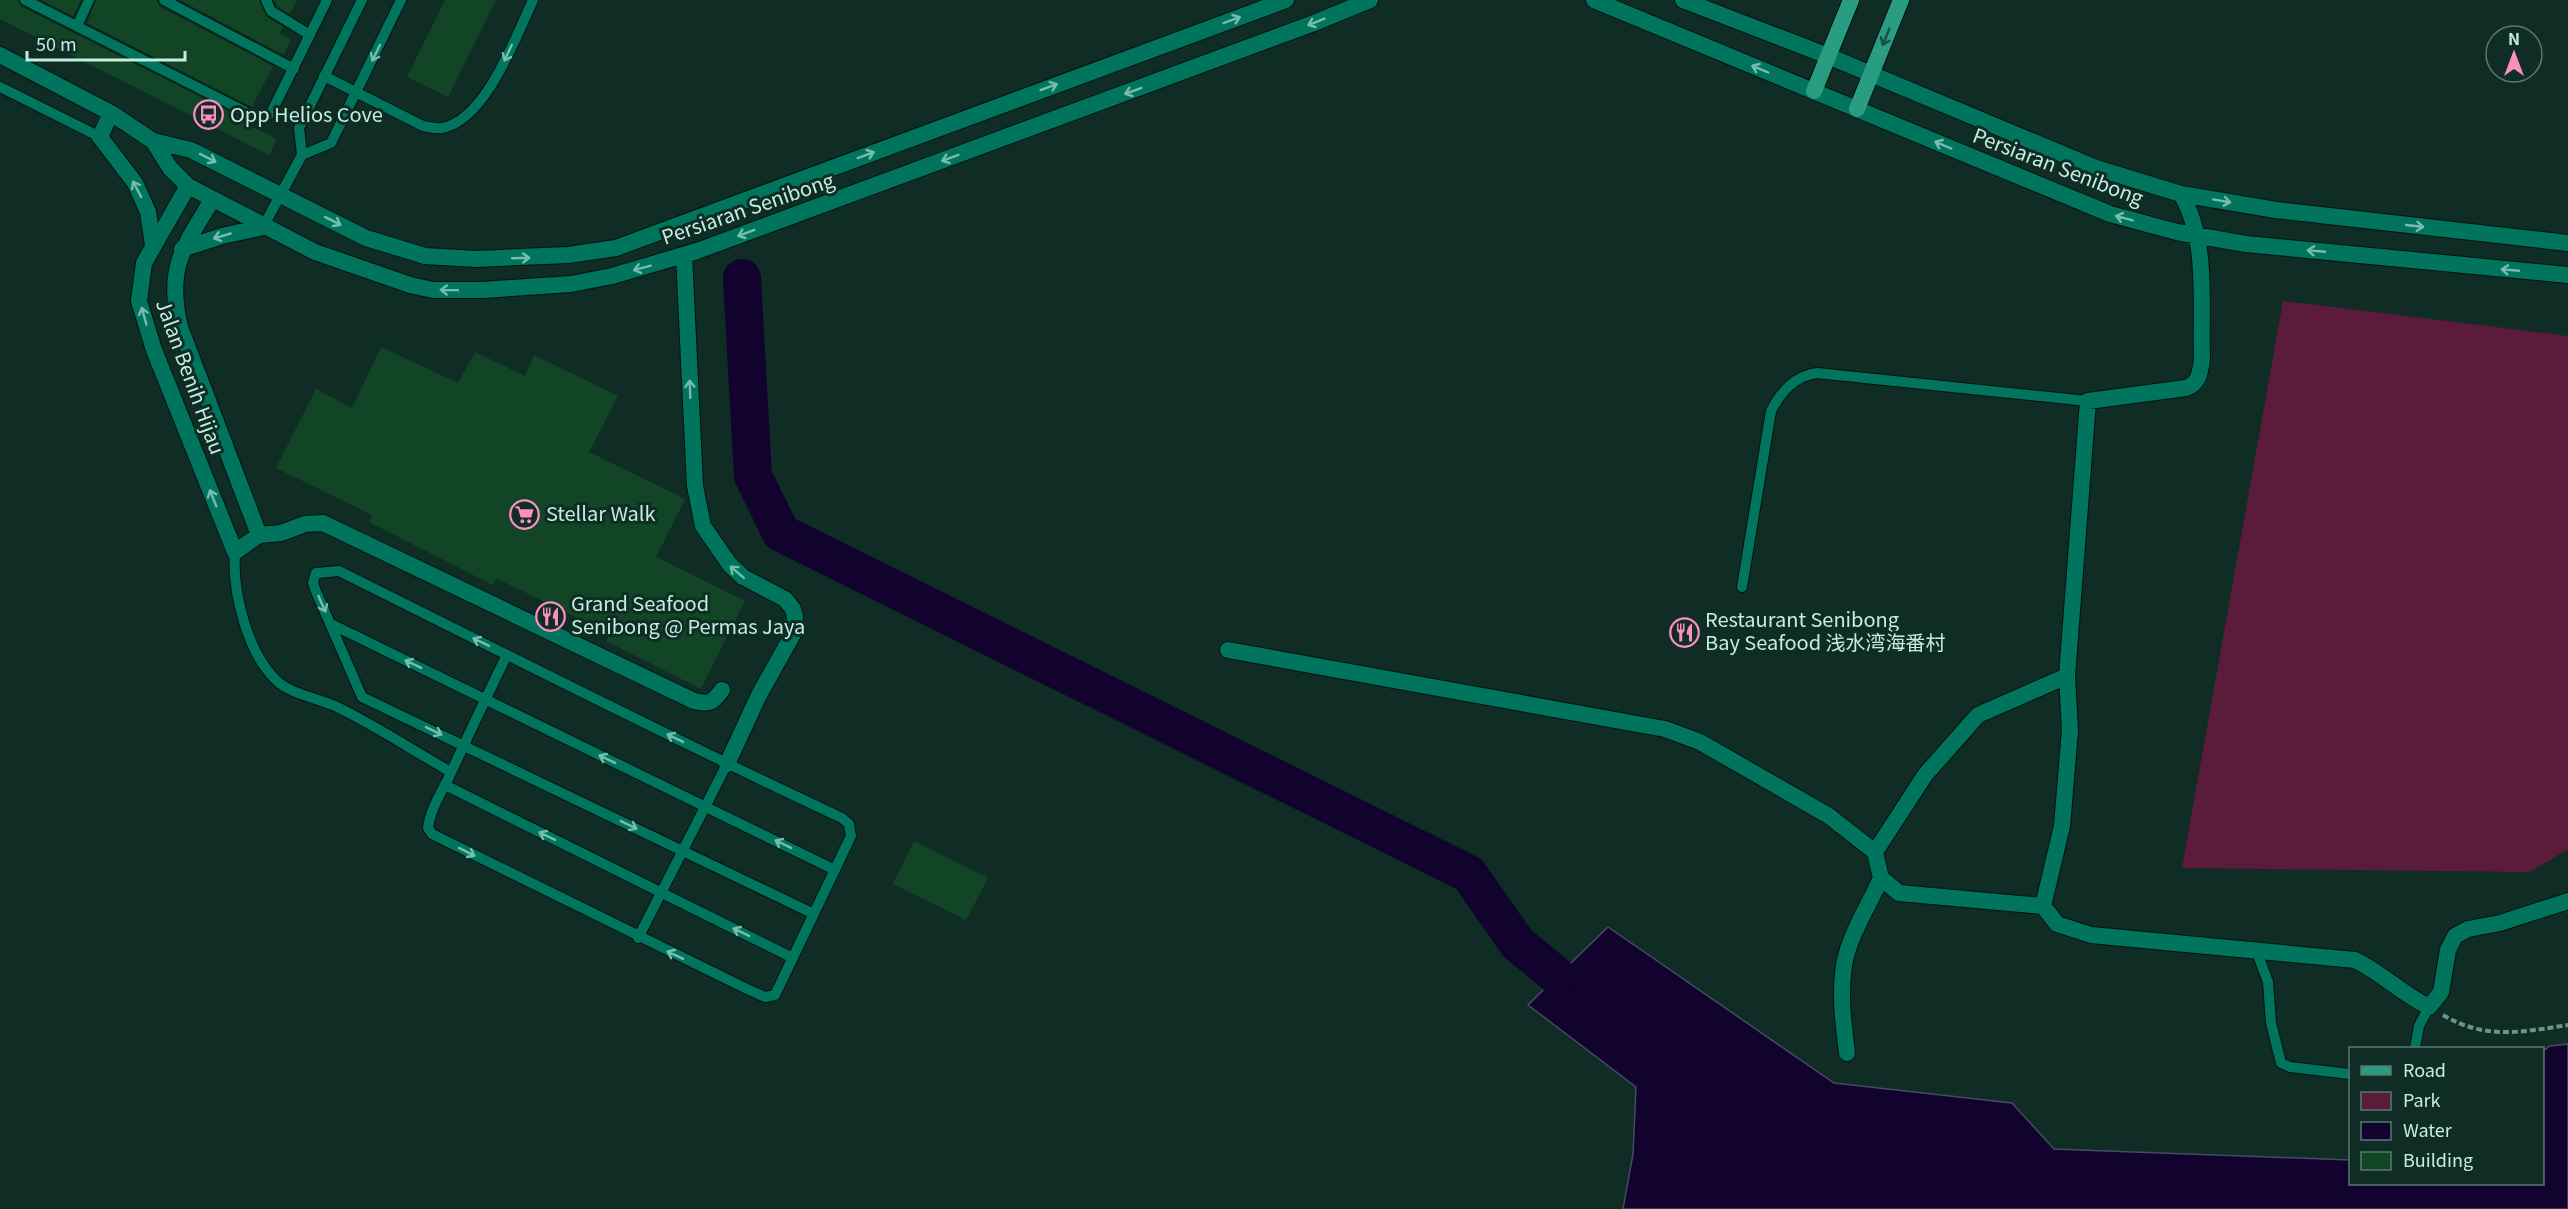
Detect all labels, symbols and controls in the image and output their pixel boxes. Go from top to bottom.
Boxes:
one-way arrow [1222,14,1241,25]
one-way arrow [1307,17,1326,28]
scale bar [27,24,184,62]
north arrow [2484,24,2544,84]
text: N [2508,26,2520,50]
one-way arrow [1880,28,1891,46]
text: 50 m [36,30,77,56]
one-way arrow [369,43,381,61]
one-way arrow [502,43,514,61]
one-way arrow [1752,63,1770,74]
one-way arrow [1039,81,1058,92]
one-way arrow [1124,86,1143,97]
bus stop icon: Opp Helios Cove [193,99,225,131]
place label: Opp Helios Cove [230,99,383,128]
street label: Persiaran Senibong [1969,120,2148,212]
one-way arrow [1935,139,1953,150]
one-way arrow [856,148,875,159]
one-way arrow [199,152,216,164]
one-way arrow [942,154,960,165]
street label: Persiaran Senibong [657,164,838,251]
one-way arrow [131,181,143,198]
one-way arrow [2211,196,2231,207]
one-way arrow [2115,212,2134,223]
one-way arrow [324,216,342,228]
one-way arrow [2405,221,2424,232]
one-way arrow [737,228,756,239]
one-way arrow [213,231,232,243]
one-way arrow [2306,245,2326,256]
one-way arrow [511,253,531,264]
one-way arrow [632,263,651,274]
one-way arrow [2500,264,2520,275]
one-way arrow [439,284,459,296]
street label: Jalan Benih Hijau [150,295,233,458]
one-way arrow [138,306,149,325]
one-way arrow [684,380,695,400]
one-way arrow [207,489,218,507]
supermarket icon: Stellar Walk [509,498,541,530]
place label: Stellar Walk [546,498,656,527]
one-way arrow [729,565,745,578]
place label: Grand Seafood Senibong @ Permas Jaya [571,588,805,640]
one-way arrow [317,595,328,613]
restaurant icon: Grand Seafood Senibong @ Permas Jaya [534,600,566,632]
place label: Restaurant Senibong Bay Seafood 浅水湾海番村 [1705,604,1946,656]
restaurant icon: Restaurant Senibong Bay Seafood 浅水湾海番村 [1668,616,1700,648]
one-way arrow [473,636,491,647]
one-way arrow [405,658,423,670]
one-way arrow [425,726,443,737]
one-way arrow [666,732,684,744]
one-way arrow [599,753,617,764]
one-way arrow [619,820,637,831]
one-way arrow [539,830,556,842]
one-way arrow [774,838,792,849]
one-way arrow [458,847,476,859]
one-way arrow [732,925,750,937]
one-way arrow [667,949,685,961]
legend [2349,1047,2544,1185]
text: Road [2403,1056,2446,1082]
text: Park [2403,1086,2441,1112]
text: Water [2403,1116,2453,1142]
text: Building [2403,1146,2473,1172]

